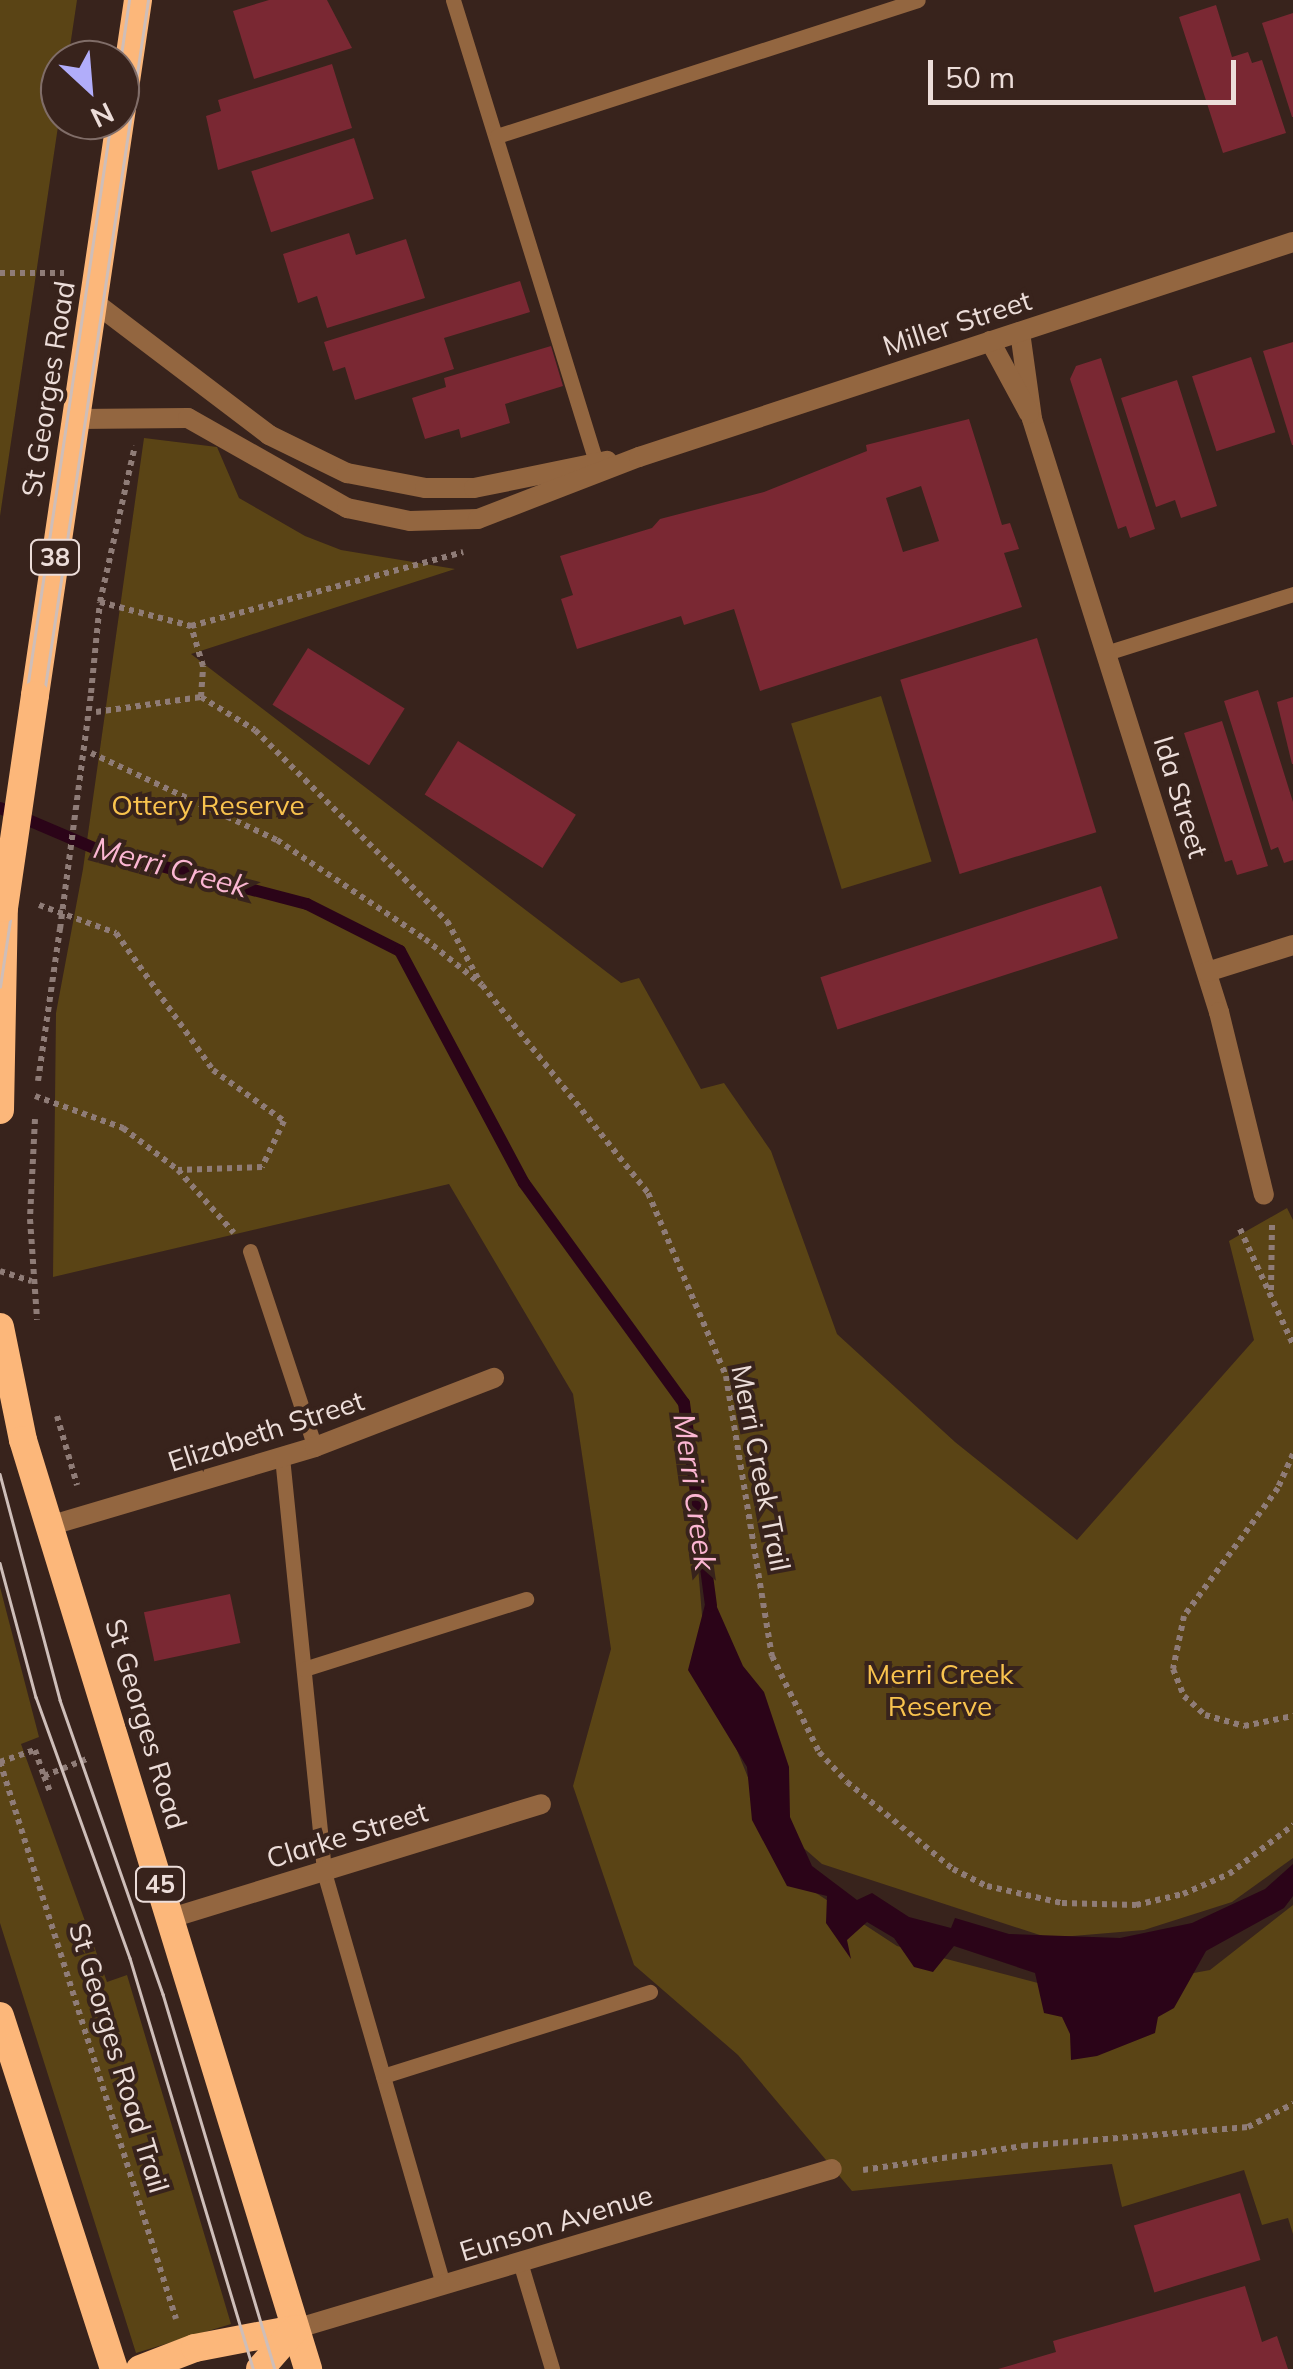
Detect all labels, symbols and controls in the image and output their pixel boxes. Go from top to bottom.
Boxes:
north arrow [40,40,140,140]
scale bar [933,40,1240,102]
text: 50 m [945,58,1015,96]
text: N [85,95,120,136]
street label: St Georges Road [14,279,82,499]
street label: Miller Street [879,283,1035,363]
road number: 38 [30,537,80,577]
street label: Ida Street [1147,732,1215,862]
park label: Ottery Reserve [111,788,305,822]
water label: Merri Creek [90,829,252,905]
street label: Merri Creek Trail [724,1362,798,1574]
street label: Elizabeth Street [164,1384,368,1478]
water label: Merri Creek [666,1411,724,1573]
street label: St Georges Road [98,1615,194,1833]
park label: Merri Creek Reserve [866,1657,1014,1723]
street label: Clarke Street [262,1795,432,1875]
road number: 45 [135,1864,185,1904]
street label: St Georges Road Trail [62,1919,176,2197]
street label: Eunson Avenue [455,2178,657,2268]

